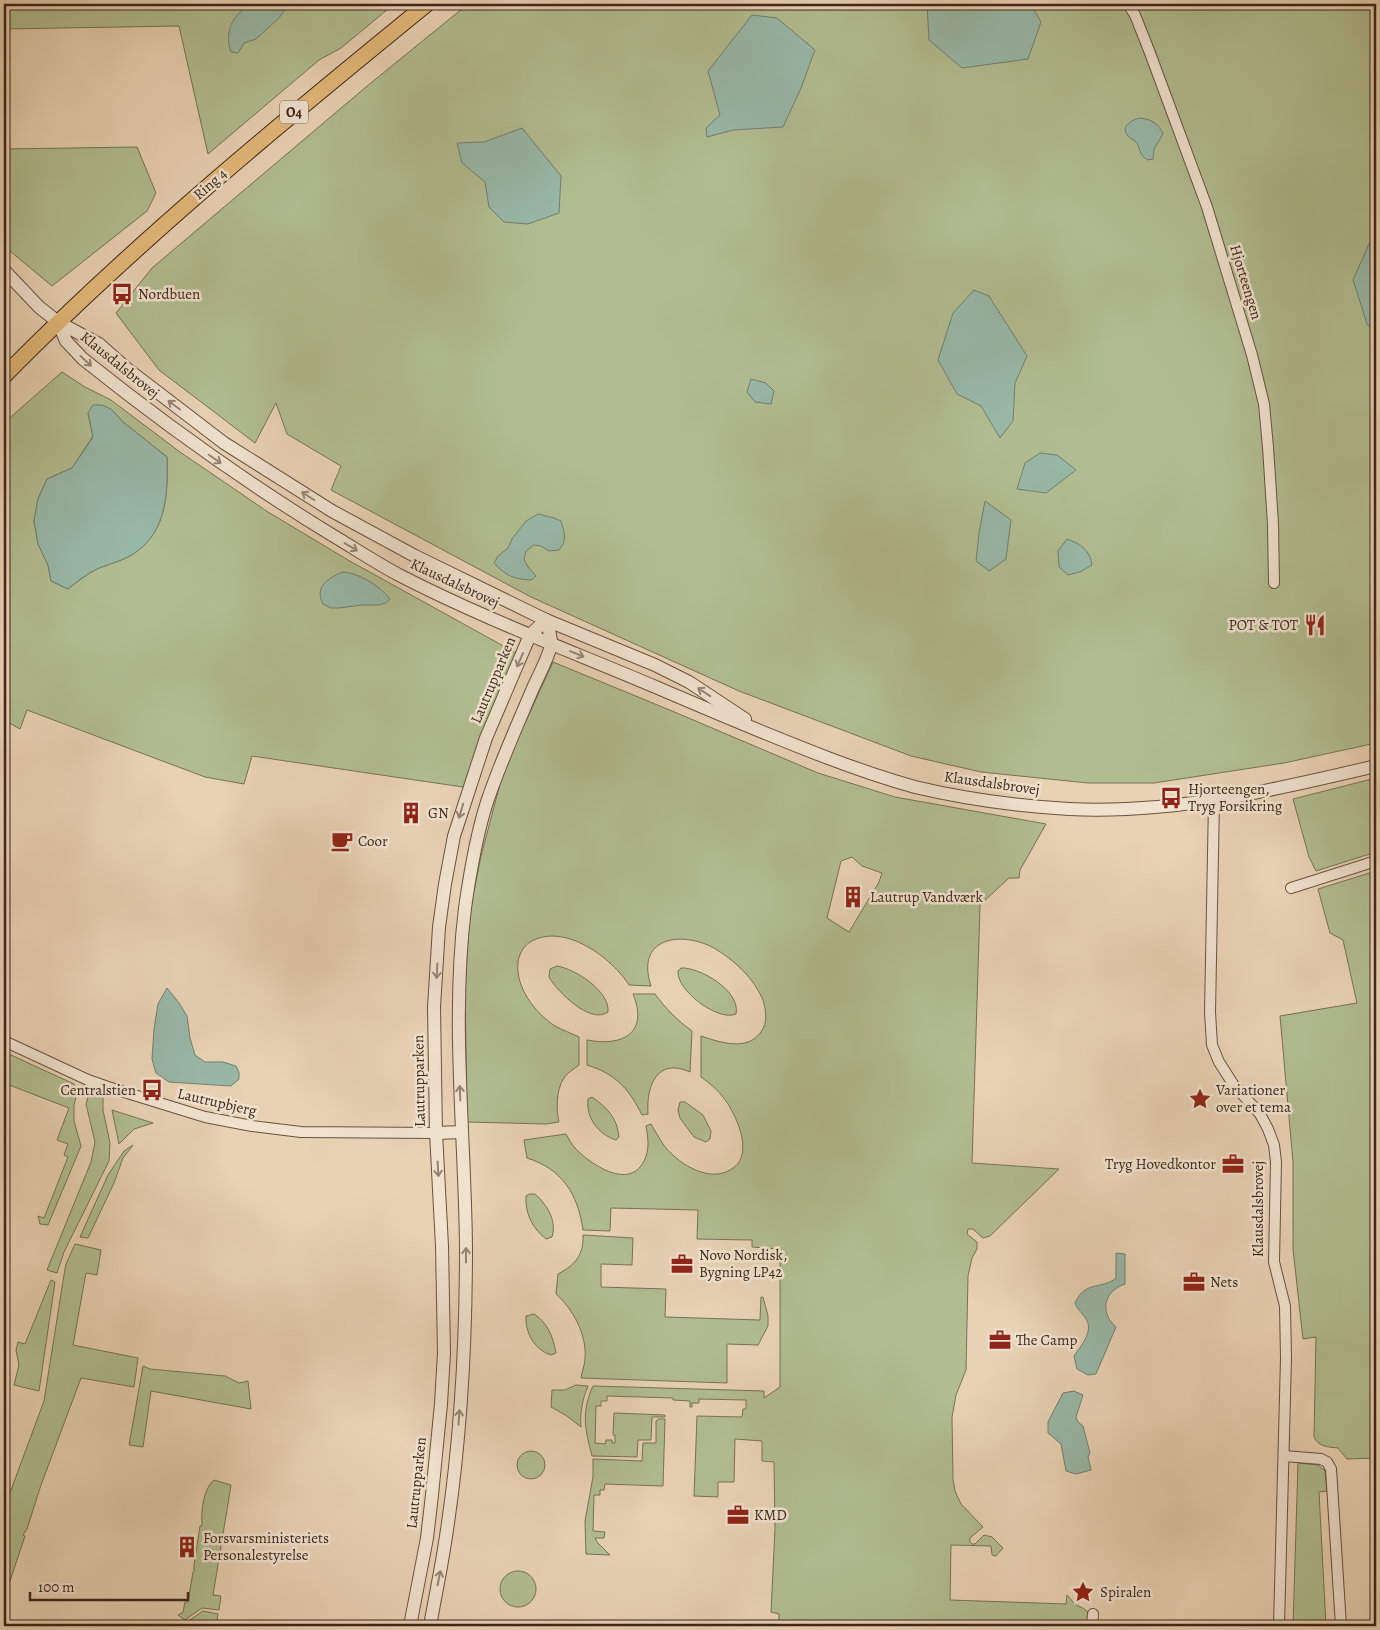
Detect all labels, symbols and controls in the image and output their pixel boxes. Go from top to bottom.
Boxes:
road number: O4 [280,100,308,124]
street label: Ring 4 [189,164,231,204]
street label: Hjorteengen [1225,242,1267,322]
bus stop icon: Nordbuen [109,281,135,307]
place label: Nordbuen [138,284,200,304]
street label: Klausdalsbrovej [76,327,164,403]
one-way arrow [79,355,92,366]
one-way arrow [168,399,181,410]
one-way arrow [207,454,221,464]
one-way arrow [302,491,316,501]
one-way arrow [344,542,358,552]
street label: Klausdalsbrovej [407,554,503,612]
restaurant icon: POT & TOT [1302,612,1328,638]
place label: POT & TOT [1229,615,1299,635]
street label: Lautrupparken [466,634,520,726]
one-way arrow [569,650,584,659]
one-way arrow [514,652,524,667]
one-way arrow [698,687,712,697]
street label: Klausdalsbrovej [943,766,1041,800]
place label: Hjorteengen, Tryg Forsikring [1188,779,1283,816]
bus stop icon: Hjorteengen, Tryg Forsikring [1158,785,1184,811]
building icon: GN [398,800,424,826]
place label: GN [428,803,449,823]
one-way arrow [456,803,466,819]
cafe icon: Coor [329,828,355,854]
place label: Coor [358,831,388,851]
building icon: Lautrup Vandværk [840,884,866,910]
place label: Lautrup Vandværk [870,887,984,907]
one-way arrow [432,963,441,979]
street label: Lautrupparken [408,1035,430,1127]
bus stop icon: Centralstien [139,1077,165,1103]
place label: Centralstien [61,1080,136,1100]
place label: Variationer over et tema [1215,1080,1291,1117]
street label: Lautrupbjerg [175,1083,259,1121]
one-way arrow [456,1085,465,1101]
place icon: Variationer over et tema [1187,1086,1213,1112]
office icon: Tryg Hovedkontor [1220,1151,1246,1177]
place label: Tryg Hovedkontor [1105,1154,1216,1174]
one-way arrow [434,1160,443,1176]
street label: Klausdalsbrovej [1248,1161,1268,1257]
place label: Novo Nordisk, Bygning LP42 [699,1245,787,1282]
one-way arrow [461,1247,471,1264]
office icon: Novo Nordisk, Bygning LP42 [669,1251,695,1277]
office icon: Nets [1181,1269,1207,1295]
place label: Nets [1210,1272,1238,1292]
office icon: The Camp [987,1327,1013,1353]
place label: The Camp [1016,1330,1077,1350]
one-way arrow [454,1410,464,1426]
street label: Lautrupparken [401,1436,431,1530]
office icon: KMD [725,1502,751,1528]
place label: KMD [754,1505,787,1525]
place label: Forsvarsministeriets Personalestyrelse [203,1528,329,1565]
building icon: Forsvarsministeriets Personalestyrelse [174,1534,200,1560]
scale bar [30,1570,188,1602]
one-way arrow [434,1571,444,1587]
text: 100 m [38,1577,75,1597]
place icon: Spiralen [1070,1579,1096,1605]
place label: Spiralen [1100,1582,1151,1602]

